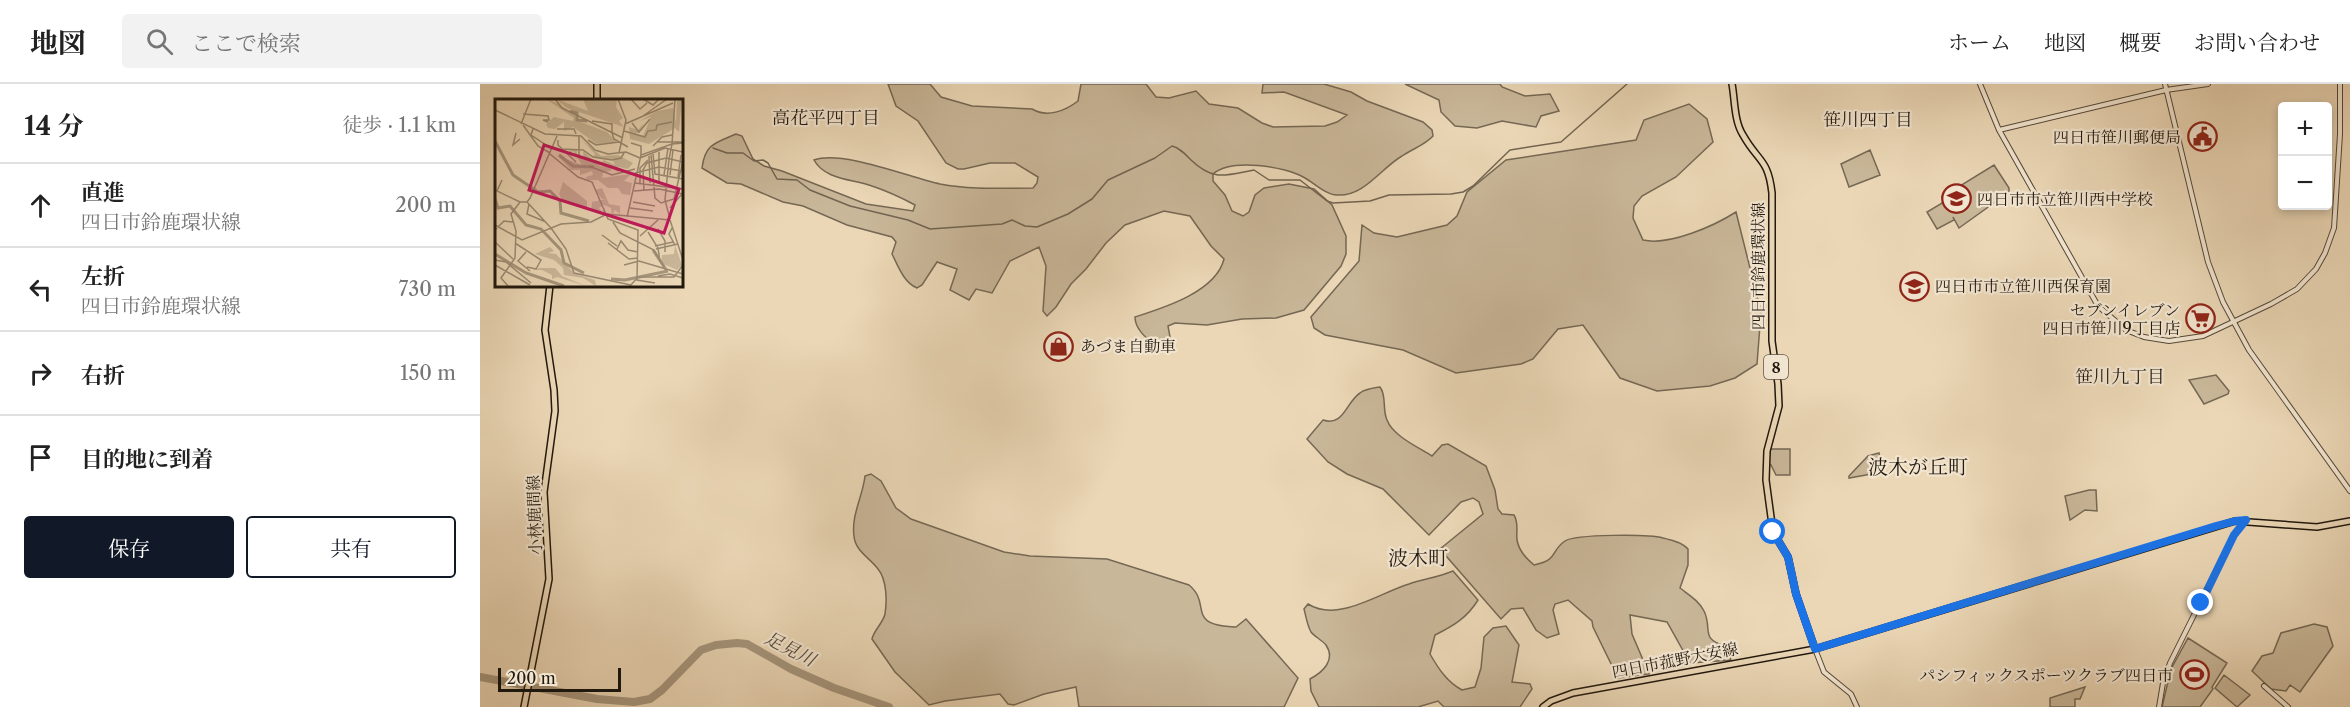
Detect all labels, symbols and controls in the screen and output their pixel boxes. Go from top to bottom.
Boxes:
search box [122,14,542,68]
icon: search [143,25,176,58]
text: 地図 [30,26,86,60]
text: ここで検索 [191,30,301,57]
text: ホーム [1948,30,2011,55]
text: 地図 [2044,30,2086,55]
text: 概要 [2119,30,2161,55]
text: お問い合わせ [2194,30,2320,55]
inset map [495,99,682,286]
map controls [2278,102,2332,210]
button: + [2278,102,2332,156]
district label: 高花平四丁目 [772,107,880,129]
district label: 笹川四丁目 [1823,109,1913,131]
text: 14 分 [24,110,84,142]
text: 徒歩 · 1.1 km [342,113,456,137]
public building icon: 四日市笹川郵便局 [2186,121,2218,153]
place label: 四日市笹川郵便局 [2053,127,2181,147]
button: − [2278,156,2332,210]
text: 直進 [81,179,125,206]
school or university icon: 四日市市立笹川西中学校 [1940,183,1972,215]
icon: ahead [24,189,57,222]
place label: 四日市市立笹川西中学校 [1977,189,2153,209]
text: 200 m [395,193,456,217]
street label: 四日市鈴鹿環状線 [1748,202,1768,330]
text: 四日市鈴鹿環状線 [81,210,241,234]
text: 左折 [81,263,125,290]
school or university icon: 四日市市立笹川西保育園 [1898,270,1930,302]
icon: left [24,273,57,306]
place label: 四日市市立笹川西保育園 [1935,276,2111,296]
text: 730 m [399,277,456,301]
text: 四日市鈴鹿環状線 [81,294,241,318]
place label: セブンイレブン 四日市笹川9丁目店 [2043,300,2180,338]
supermarket icon: セブンイレブン 四日市笹川9丁目店 [2185,303,2217,335]
shop icon: あづま自動車 [1043,330,1075,362]
place label: あづま自動車 [1080,336,1176,356]
road number: 8 [1764,355,1788,379]
icon: right [24,357,57,390]
text: 150 m [400,361,456,385]
text: 右折 [81,362,125,389]
district label: 笹川九丁目 [2075,366,2165,388]
icon: arrive [24,441,57,474]
text: 目的地に到着 [81,446,213,473]
district label: 波木が丘町 [1868,455,1968,479]
street label: 小林鹿間線 [523,475,545,555]
button: 保存 [24,516,234,578]
button: 共有 [246,516,456,578]
route start [1759,518,1785,544]
district label: 波木町 [1388,546,1448,570]
route end [2187,589,2213,615]
water label: 足見川 [761,627,821,672]
street label: 四日市菰野大安線 [1610,638,1740,682]
sports icon: パシフィックスポーツクラブ四日市 [2178,659,2210,691]
scale bar [498,665,621,692]
place label: パシフィックスポーツクラブ四日市 [1919,665,2173,685]
text: 200 m [507,668,556,688]

